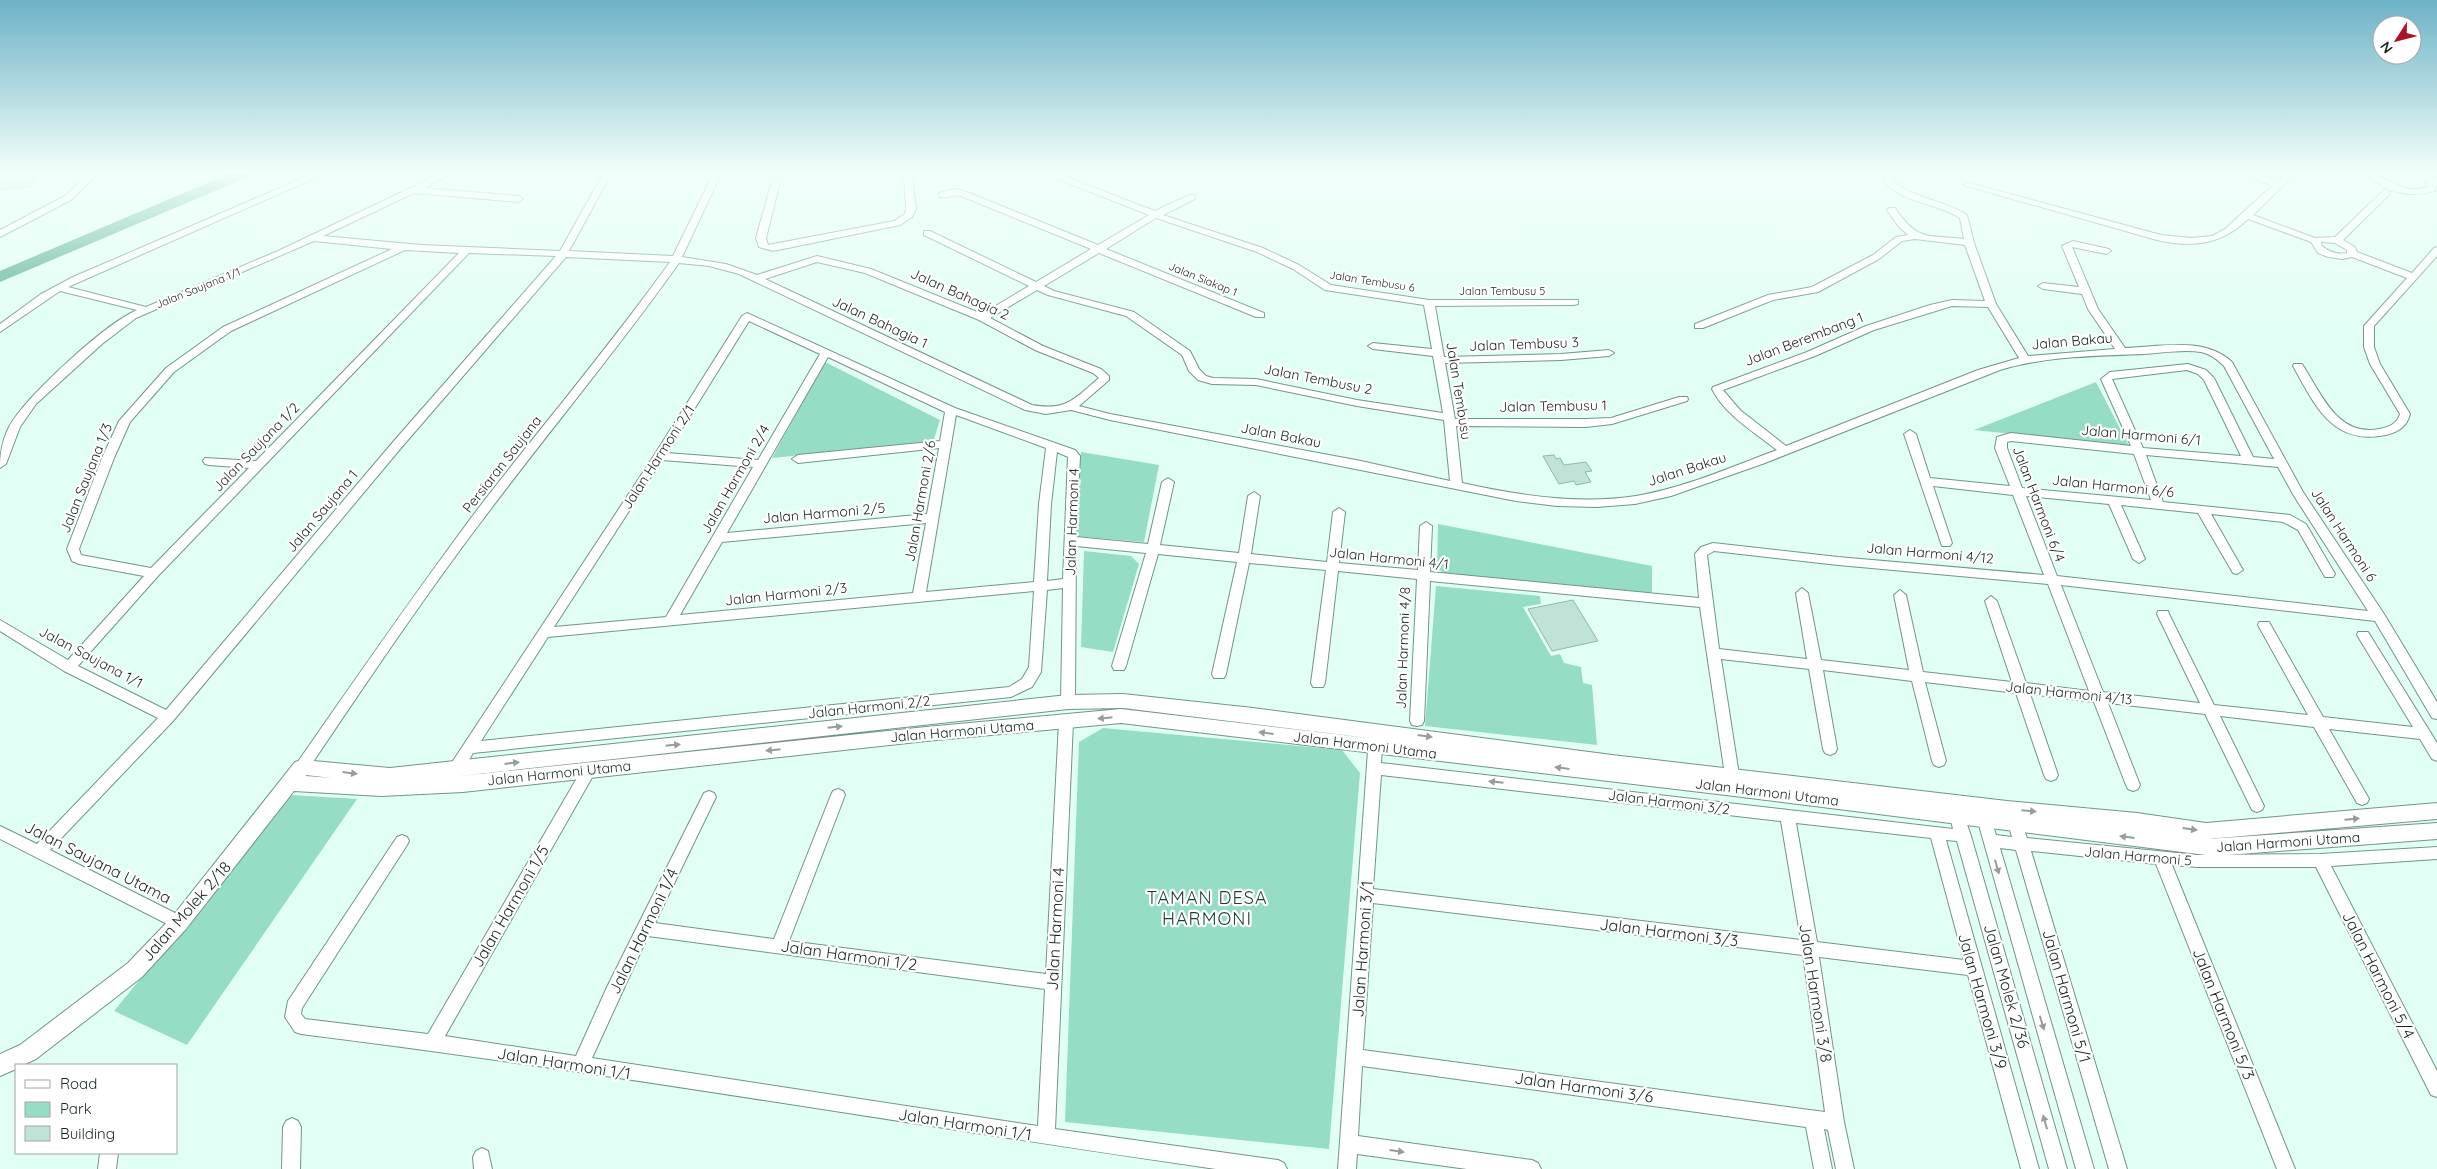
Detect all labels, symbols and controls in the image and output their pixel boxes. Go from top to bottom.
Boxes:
north arrow [2372,15,2422,65]
text: N [2376,38,2397,57]
street label: Jalan Siakap 1 [1167,259,1239,299]
street label: Jalan Bahagia 2 [908,264,1012,324]
street label: Jalan Saujana 1/1 [154,265,242,311]
street label: Jalan Tembusu 6 [1328,267,1416,295]
street label: Jalan Tembusu 5 [1459,284,1545,298]
street label: Jalan Bahagia 1 [829,292,931,352]
street label: Jalan Berembang 1 [1742,308,1866,370]
street label: Jalan Bakau [2031,328,2113,354]
street label: Jalan Tembusu 3 [1469,333,1579,355]
street label: Jalan Tembusu [1442,341,1476,441]
street label: Jalan Tembusu 2 [1262,360,1374,398]
street label: Jalan Tembusu 1 [1499,396,1607,416]
street label: Jalan Saujana 1/2 [209,398,303,495]
street label: Jalan Harmoni 2/1 [618,402,698,512]
street label: Persiaran Saujana [459,412,545,516]
street label: Jalan Bakau [1239,418,1323,452]
street label: Jalan Saujana 1/3 [56,420,116,536]
street label: Jalan Harmoni 2/4 [697,421,773,537]
street label: Jalan Harmoni 6/1 [2080,421,2202,449]
street label: Jalan Harmoni 2/6 [900,439,940,563]
street label: Jalan Harmoni 6/4 [2009,444,2069,564]
street label: Jalan Bakau [1645,448,1729,490]
street label: Jalan Saujana 1 [282,466,362,556]
street label: Jalan Harmoni 4 [1061,468,1083,576]
street label: Jalan Harmoni 6/6 [2051,471,2175,501]
street label: Jalan Harmoni 6 [2307,485,2381,585]
street label: Jalan Harmoni 2/5 [762,499,886,527]
street label: Jalan Harmoni 4/12 [1866,538,1995,568]
street label: Jalan Harmoni 4/1 [1328,543,1450,573]
street label: Jalan Harmoni 2/3 [724,579,848,609]
street label: Jalan Harmoni 4/8 [1392,586,1414,710]
street label: Jalan Saujana 1/1 [36,622,146,692]
street label: Jalan Harmoni 4/13 [2005,677,2133,709]
street label: Jalan Harmoni 2/2 [807,692,931,722]
one-way arrow [1097,714,1113,722]
street label: Jalan Harmoni Utama [889,716,1035,746]
one-way arrow [827,723,843,731]
street label: Jalan Harmoni Utama [1292,727,1438,763]
one-way arrow [1258,729,1274,737]
one-way arrow [1417,732,1433,740]
one-way arrow [665,741,681,749]
one-way arrow [765,746,781,754]
street label: Jalan Harmoni Utama [486,756,632,790]
one-way arrow [504,759,520,767]
one-way arrow [1554,764,1570,772]
one-way arrow [342,769,358,777]
street label: Jalan Harmoni Utama [1694,774,1840,810]
one-way arrow [1488,778,1504,786]
street label: Jalan Harmoni 3/2 [1607,786,1731,818]
one-way arrow [2021,807,2037,815]
one-way arrow [2344,814,2360,822]
street label: Jalan Saujana Utama [21,816,175,908]
one-way arrow [2182,825,2198,833]
street label: Jalan Harmoni Utama [2215,828,2361,856]
one-way arrow [2119,833,2135,841]
street label: Jalan Harmoni 1/5 [467,841,553,971]
street label: Jalan Harmoni 5 [2084,842,2192,870]
street label: Jalan Molek 2/18 [137,857,235,965]
one-way arrow [1994,859,2002,874]
street label: Jalan Harmoni 1/4 [604,865,682,997]
street label: Jalan Harmoni 4 [1042,867,1068,991]
street label: Jalan Harmoni 3/1 [1347,880,1377,1018]
district label: TAMAN DESA HARMONI [1146,886,1268,930]
street label: Jalan Harmoni 5/4 [2338,908,2420,1042]
street label: Jalan Harmoni 3/3 [1598,914,1740,950]
street label: Jalan Harmoni 3/8 [1795,922,1837,1064]
street label: Jalan Molek 2/36 [1980,922,2034,1051]
street label: Jalan Harmoni 5/1 [2038,927,2096,1065]
street label: Jalan Harmoni 3/9 [1954,931,2012,1071]
street label: Jalan Harmoni 1/2 [779,936,919,974]
street label: Jalan Harmoni 5/3 [2189,945,2259,1083]
one-way arrow [2038,1015,2046,1030]
street label: Jalan Harmoni 1/1 [496,1043,632,1083]
legend [15,1064,178,1154]
street label: Jalan Harmoni 3/6 [1513,1067,1655,1107]
text: Road [60,1074,97,1093]
text: Park [60,1099,92,1118]
street label: Jalan Harmoni 1/1 [897,1104,1033,1144]
one-way arrow [2041,1114,2049,1130]
text: Building [60,1124,115,1143]
one-way arrow [1390,1147,1406,1155]

